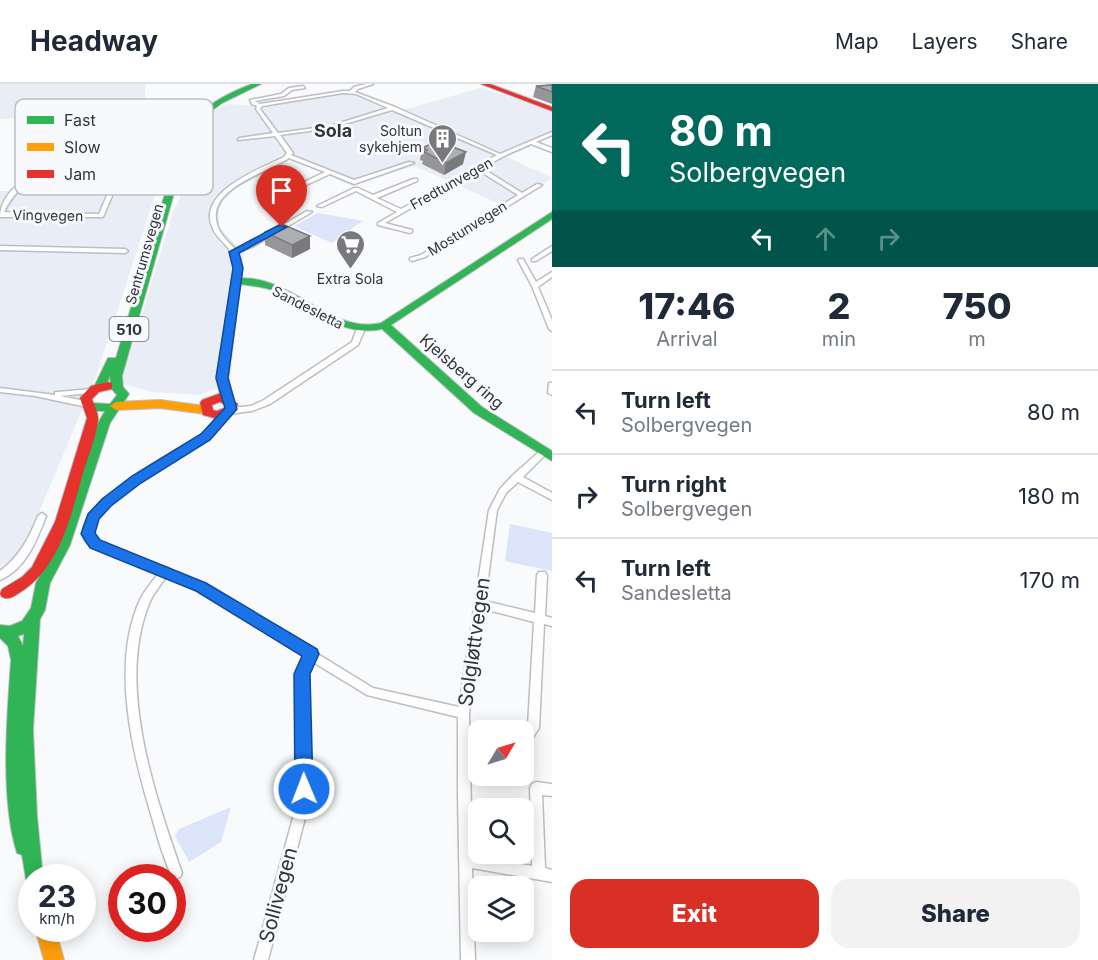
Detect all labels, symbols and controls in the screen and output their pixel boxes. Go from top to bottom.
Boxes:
text: Headway [30,24,158,58]
text: Map [835,29,879,54]
text: Layers [912,29,978,54]
text: Share [1011,29,1068,54]
legend [15,99,213,195]
text: 80 m [669,105,773,156]
icon: left [570,108,648,186]
text: Fast [64,110,96,130]
district label: Sola [314,120,352,141]
place label: Soltun sykehjem [359,122,422,155]
building icon: Soltun sykehjem [427,122,459,164]
text: Slow [64,137,101,157]
street label: Fredtunvegen [407,153,495,213]
text: Solbergvegen [669,156,846,189]
text: Jam [64,164,96,184]
pin [256,165,307,227]
icon: arrive [265,174,298,207]
street label: Mostunvegen [424,197,510,259]
street label: Sentrumsvegen [121,202,167,306]
street label: Vingvegen [13,206,83,224]
icon: left [746,222,779,255]
icon: ahead [809,222,842,255]
icon: right [872,222,905,255]
supermarket icon: Extra Sola [334,228,366,270]
place label: Extra Sola [317,270,383,287]
street label: Sandesletta [270,282,346,332]
text: 17:46 [638,284,736,328]
text: 2 [827,284,850,328]
text: 750 [942,284,1012,328]
road number: 510 [110,317,148,341]
text: Arrival [656,327,718,351]
text: min [822,327,856,351]
text: m [968,327,986,351]
street label: Kjelsberg ring [416,329,508,413]
text: Turn left [621,387,711,413]
icon: left [570,396,603,429]
text: 80 m [1027,399,1080,425]
text: Solbergvegen [621,413,752,437]
text: Turn right [621,471,727,497]
icon: right [570,480,603,513]
text: 180 m [1018,483,1080,509]
text: Solbergvegen [621,497,752,521]
text: Turn left [621,555,711,581]
icon: left [570,564,603,597]
text: 170 m [1020,567,1080,593]
street label: Solgløttvegen [453,576,495,708]
text: Sandesletta [621,581,732,605]
north arrow [468,720,534,786]
map controls [468,720,534,942]
position arrow [272,757,336,821]
button: search [468,798,534,864]
street label: Sollivegen [254,845,302,945]
speed limit sign: 30 [108,864,186,942]
button: layers [468,876,534,942]
text: 23 [38,878,76,914]
button: Exit [570,879,819,948]
button: Share [831,879,1080,948]
text: km/h [39,909,75,928]

